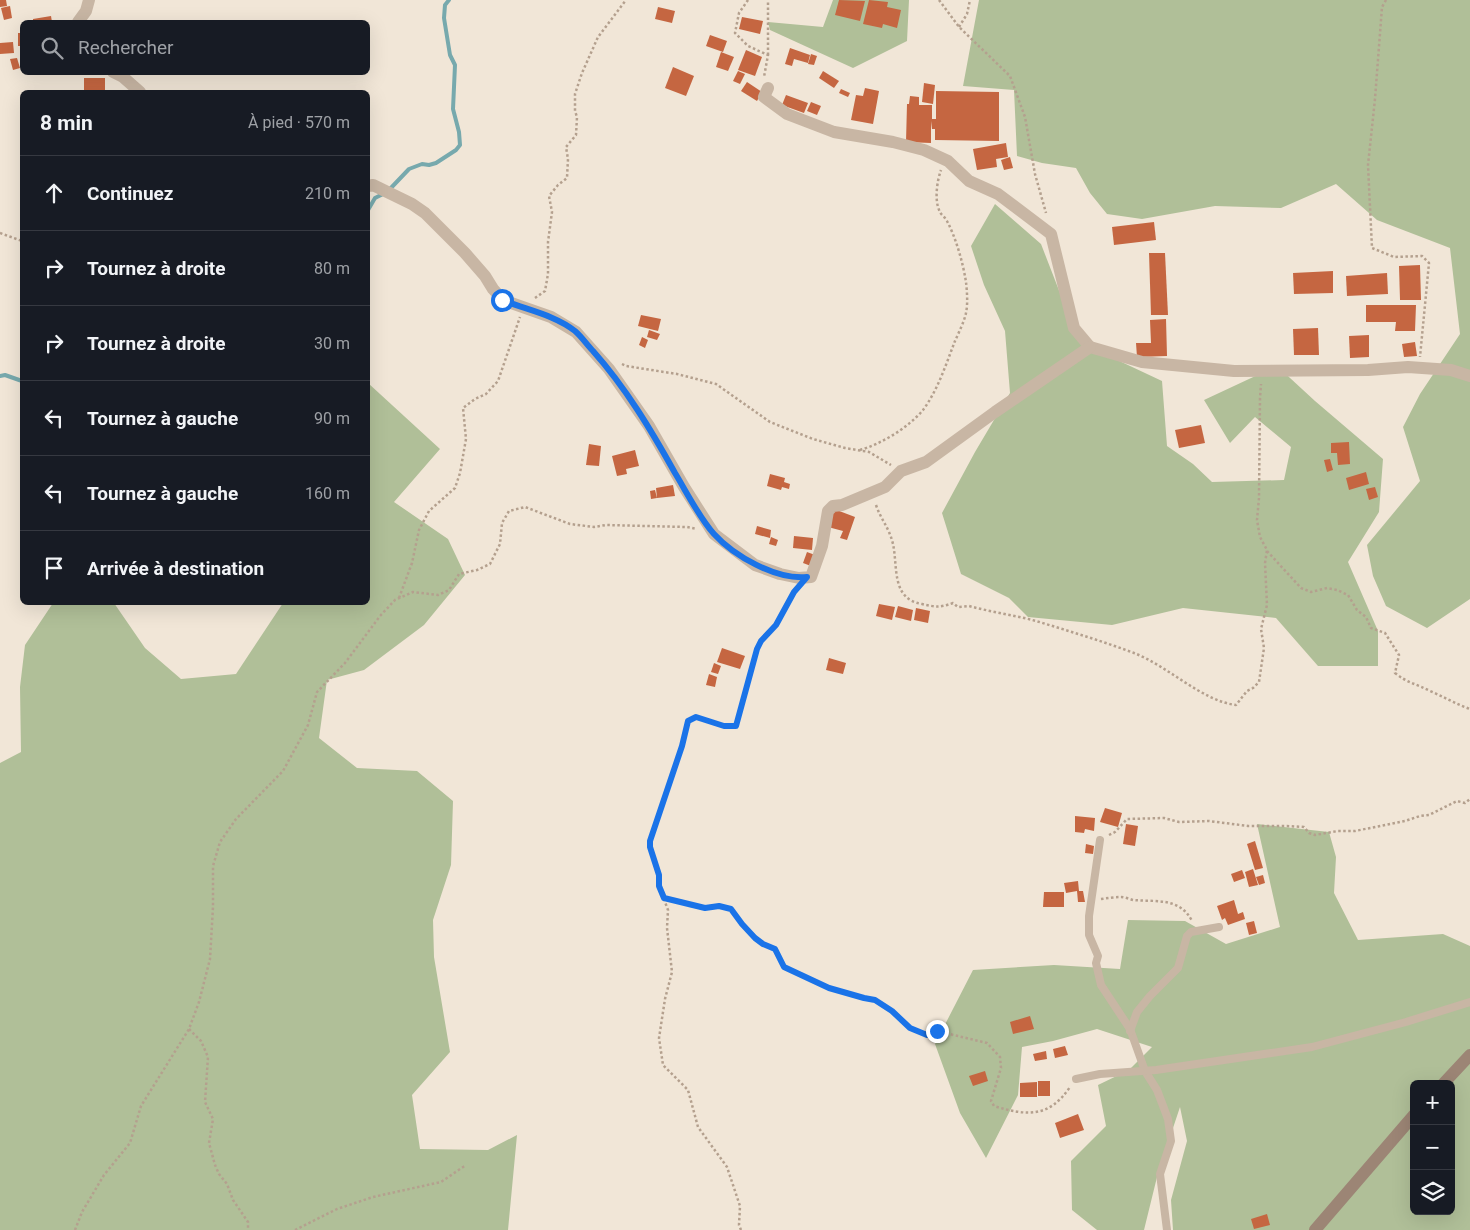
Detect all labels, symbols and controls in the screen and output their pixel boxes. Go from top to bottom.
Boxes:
search box [20,20,370,75]
icon: search [38,34,66,62]
text: Rechercher [78,36,173,59]
text: 8 min [40,111,93,135]
text: À pied · 570 m [248,113,350,132]
icon: ahead [40,179,68,207]
text: Continuez [87,182,173,205]
text: 210 m [305,184,350,203]
icon: right [40,254,68,282]
text: Tournez à droite [87,257,226,280]
text: 80 m [314,259,350,278]
route start [491,289,514,312]
icon: right [40,329,68,357]
text: Tournez à droite [87,332,226,355]
text: 30 m [314,334,350,353]
icon: left [40,404,68,432]
text: Tournez à gauche [87,407,238,430]
text: 90 m [314,409,350,428]
icon: left [40,479,68,507]
text: Tournez à gauche [87,482,238,505]
text: 160 m [305,484,350,503]
icon: arrive [40,554,68,582]
text: Arrivée à destination [87,557,264,580]
route end [926,1020,949,1043]
map controls [1410,1080,1455,1215]
button: + [1410,1080,1455,1125]
button: − [1410,1125,1455,1170]
button: layers [1410,1170,1455,1215]

